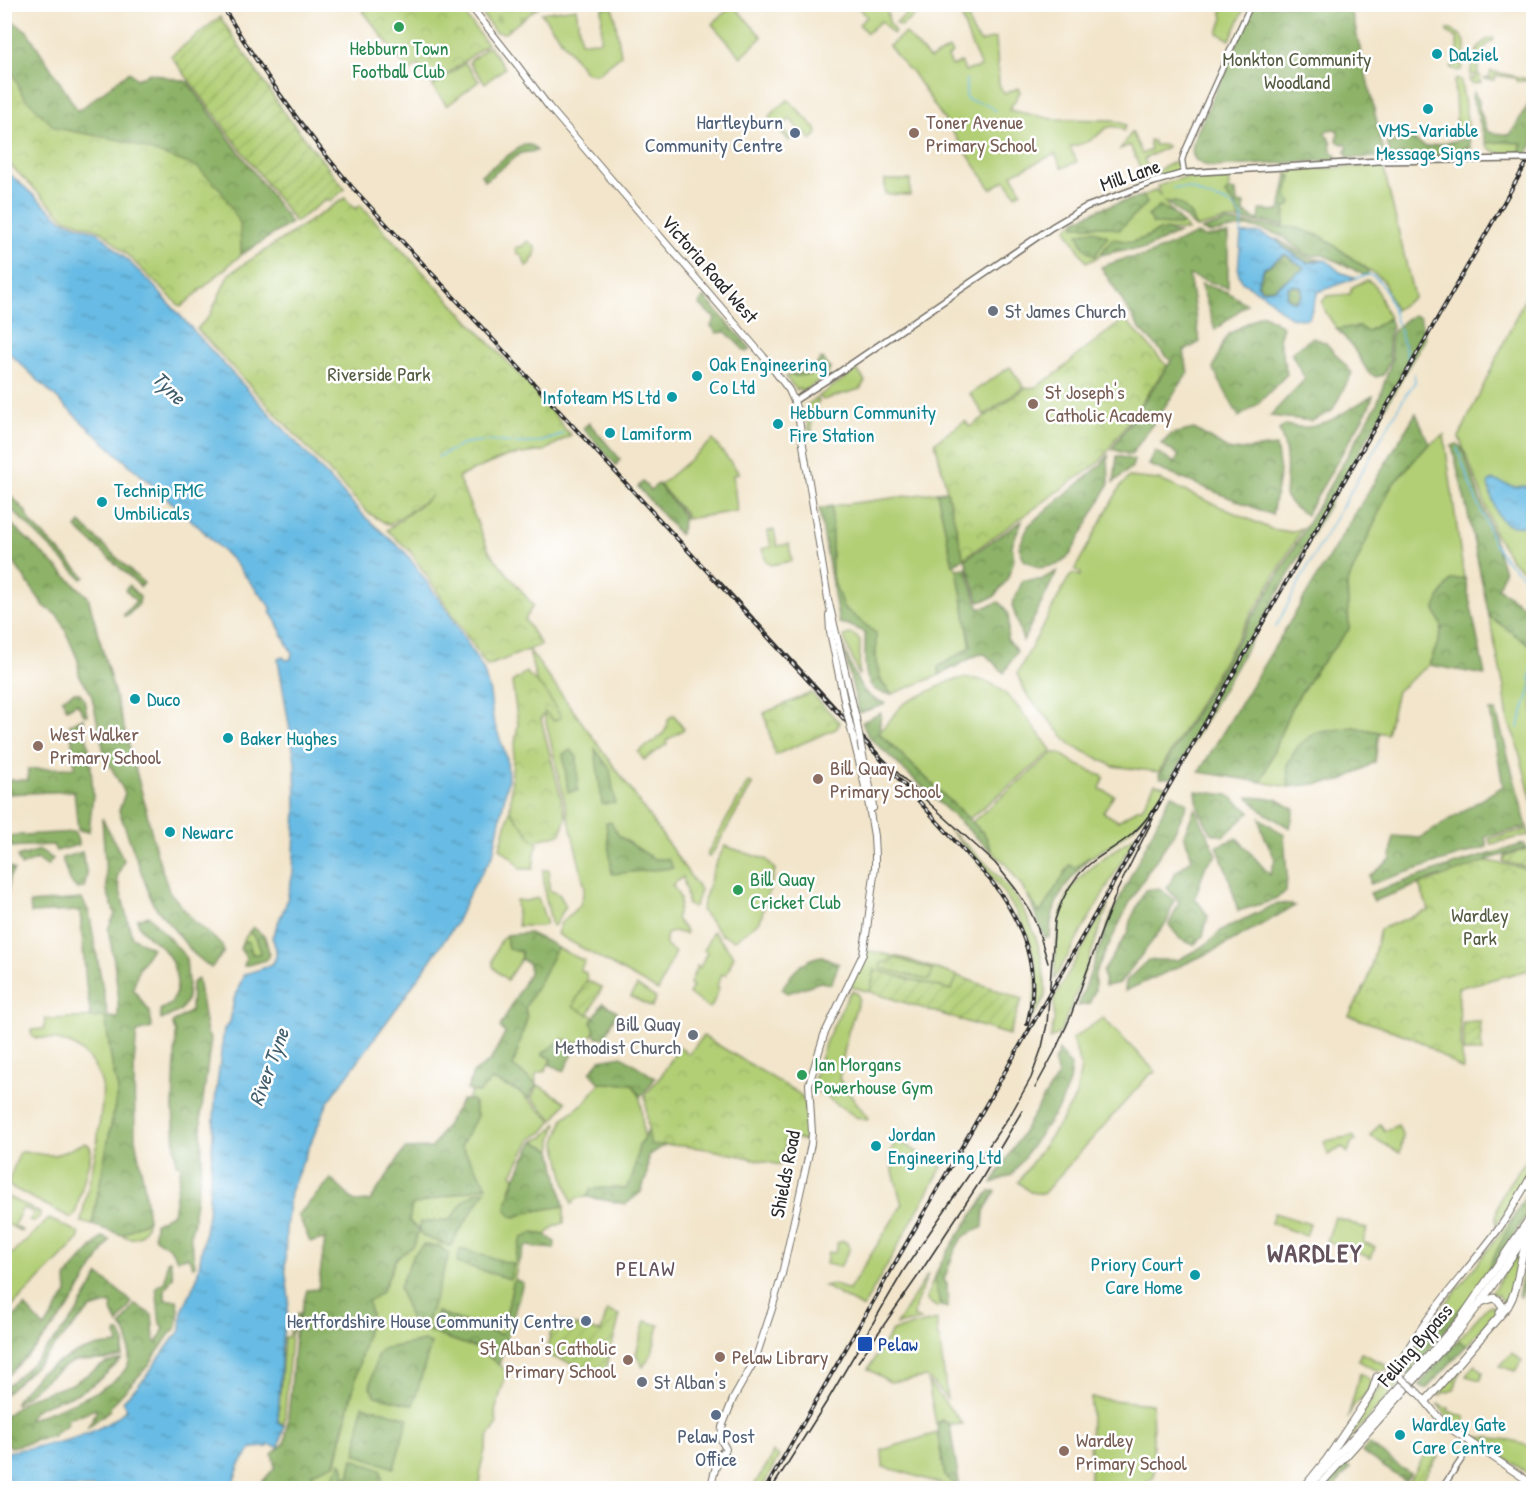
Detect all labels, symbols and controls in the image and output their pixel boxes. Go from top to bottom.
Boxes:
marker: Hebburn Town Football Club [392,20,406,34]
place label: Hebburn Town Football Club [350,34,448,84]
place label: Dalziel [1449,40,1499,67]
park label: Monkton Community Woodland [1223,45,1371,95]
marker: Dalziel [1430,47,1444,61]
marker: VMS-Variable Message Signs [1421,102,1435,116]
place label: Hartleyburn Community Centre [645,108,783,158]
place label: Toner Avenue Primary School [926,108,1037,158]
place label: VMS-Variable Message Signs [1376,116,1480,166]
marker: Hartleyburn Community Centre [788,126,802,140]
marker: Toner Avenue Primary School [907,126,921,140]
street label: Mill Lane [1096,152,1164,197]
street label: Victoria Road West [656,209,766,329]
place label: St James Church [1005,297,1126,324]
marker: St James Church [986,304,1000,318]
place label: Oak Engineering Co Ltd [709,350,827,400]
park label: Riverside Park [327,360,431,387]
water label: Tyne [146,364,194,412]
marker: Oak Engineering Co Ltd [690,369,704,383]
place label: St Joseph's Catholic Academy [1045,378,1172,428]
place label: Infoteam MS Ltd [542,383,660,410]
marker: Infoteam MS Ltd [665,390,679,404]
marker: St Joseph's Catholic Academy [1026,397,1040,411]
place label: Hebburn Community Fire Station [789,398,936,448]
marker: Hebburn Community Fire Station [771,417,785,431]
place label: Lamiform [622,419,692,446]
marker: Lamiform [603,426,617,440]
place label: Technip FMC Umbilicals [114,476,205,526]
marker: Technip FMC Umbilicals [95,495,109,509]
place label: Duco [147,685,180,712]
marker: Duco [128,692,142,706]
place label: West Walker Primary School [50,720,161,770]
place label: Baker Hughes [240,724,337,751]
marker: Baker Hughes [221,731,235,745]
marker: West Walker Primary School [31,739,45,753]
place label: Bill Quay Primary School [830,754,941,804]
marker: Bill Quay Primary School [811,772,825,786]
place label: Newarc [182,818,233,845]
marker: Newarc [163,825,177,839]
place label: Bill Quay Cricket Club [750,865,841,915]
marker: Bill Quay Cricket Club [731,883,745,897]
park label: Wardley Park [1451,901,1509,951]
place label: Bill Quay Methodist Church [555,1010,681,1060]
water label: River Tyne [241,1023,296,1110]
marker: Bill Quay Methodist Church [686,1028,700,1042]
place label: Ian Morgans Powerhouse Gym [814,1050,933,1100]
marker: Ian Morgans Powerhouse Gym [795,1068,809,1082]
place label: Jordan Engineering Ltd [888,1120,1001,1170]
street label: Shields Road [763,1128,806,1220]
marker: Jordan Engineering Ltd [869,1139,883,1153]
district label: WARDLEY [1267,1235,1363,1270]
place label: Priory Court Care Home [1091,1250,1184,1300]
district label: PELAW [616,1253,676,1283]
marker: Priory Court Care Home [1188,1268,1202,1282]
street label: Felling Bypass [1370,1297,1458,1393]
place label: Hertfordshire House Community Centre [287,1307,574,1334]
marker: Hertfordshire House Community Centre [579,1314,593,1328]
place label: Pelaw [878,1330,918,1357]
place label: St Alban's Catholic Primary School [480,1334,617,1384]
marker: Pelaw [856,1335,874,1353]
place label: Pelaw Library [732,1343,828,1370]
marker: Pelaw Library [713,1350,727,1364]
marker: St Alban's Catholic Primary School [621,1353,635,1367]
place label: St Alban's [654,1368,726,1395]
marker: St Alban's [635,1375,649,1389]
marker: Pelaw Post Office [709,1408,723,1422]
place label: Wardley Gate Care Centre [1412,1410,1506,1460]
place label: Pelaw Post Office [678,1422,756,1472]
place label: Wardley Primary School [1076,1426,1187,1476]
marker: Wardley Gate Care Centre [1393,1428,1407,1442]
marker: Wardley Primary School [1057,1444,1071,1458]

